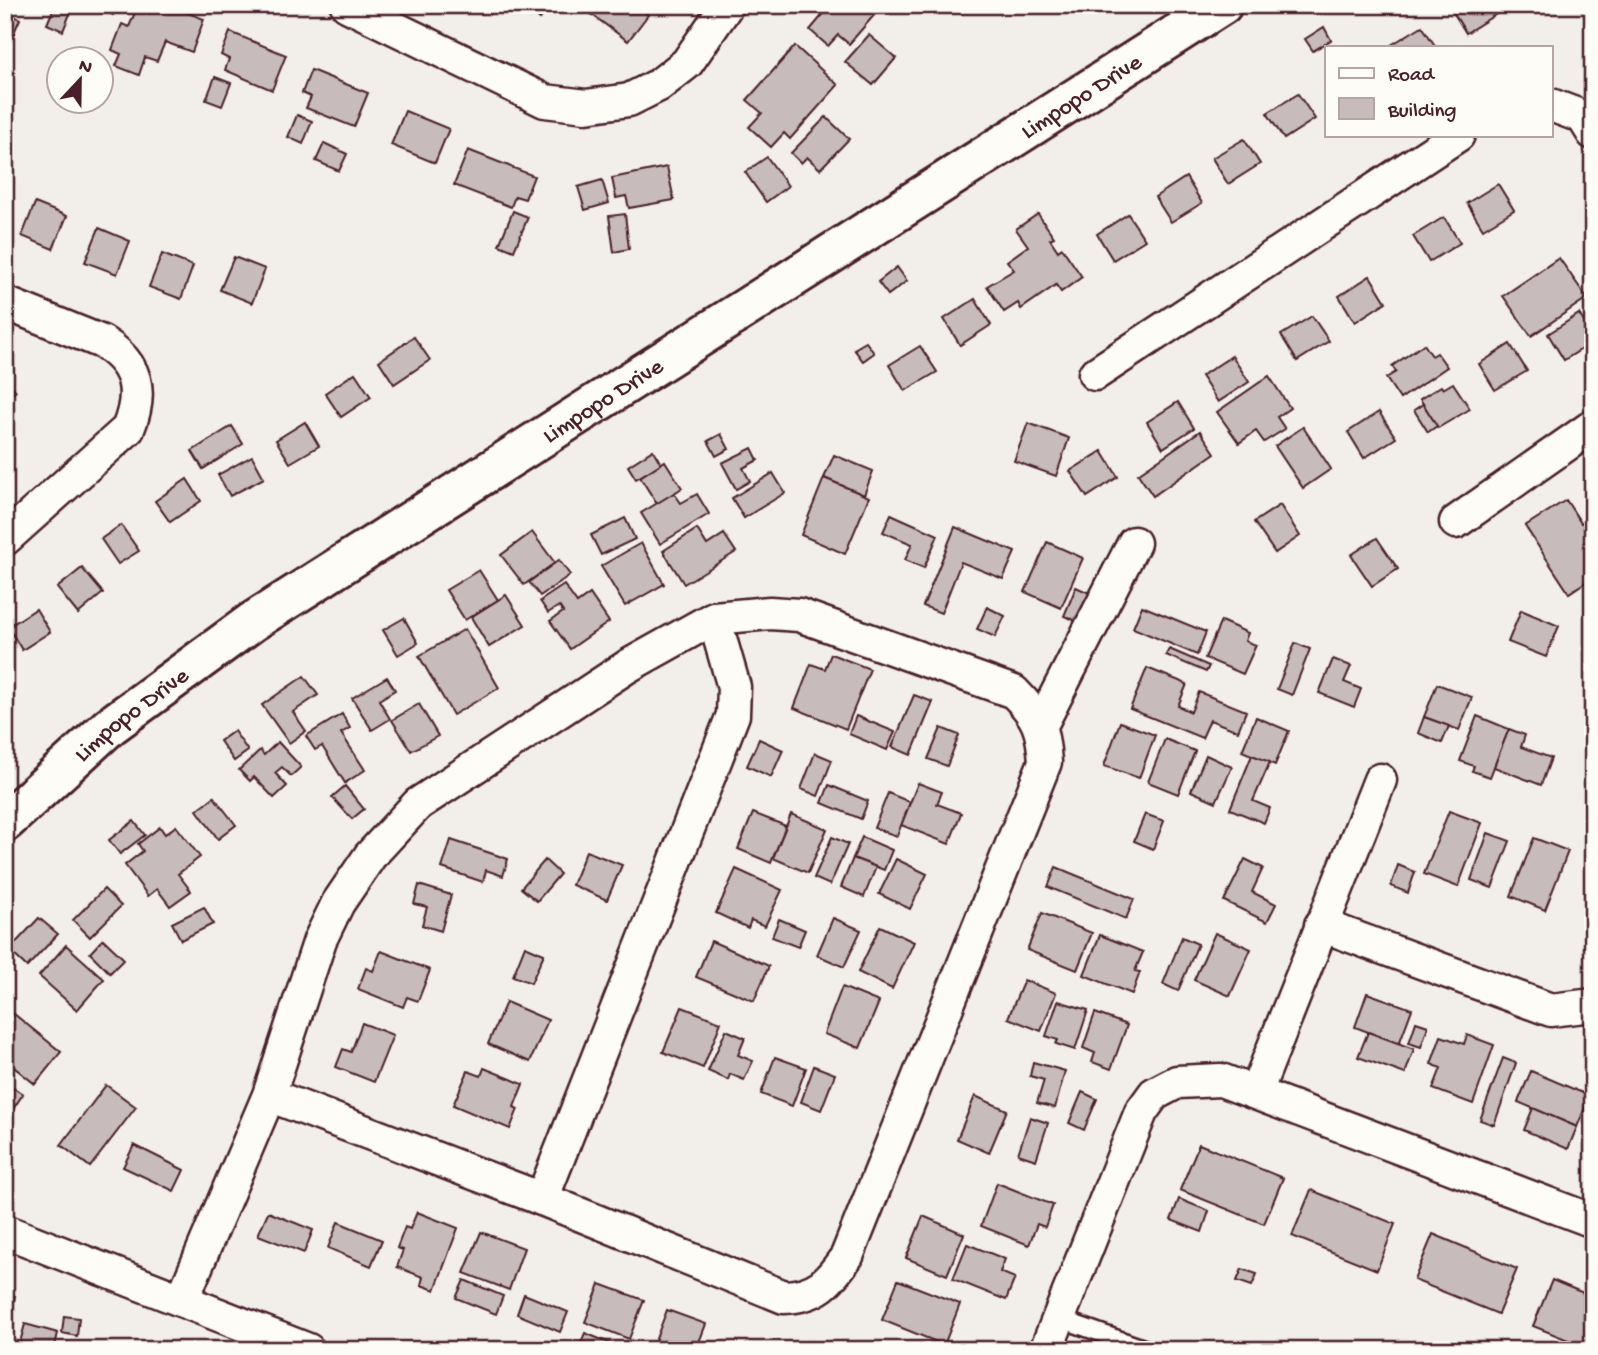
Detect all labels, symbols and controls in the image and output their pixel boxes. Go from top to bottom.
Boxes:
north arrow [46,46,116,116]
legend [1325,46,1552,136]
street label: Limpopo Drive [1016,49,1149,147]
text: N [75,54,95,80]
text: Road [1388,64,1436,89]
text: Building [1387,100,1457,125]
street label: Limpopo Drive [538,353,670,452]
street label: Limpopo Drive [69,662,196,770]

